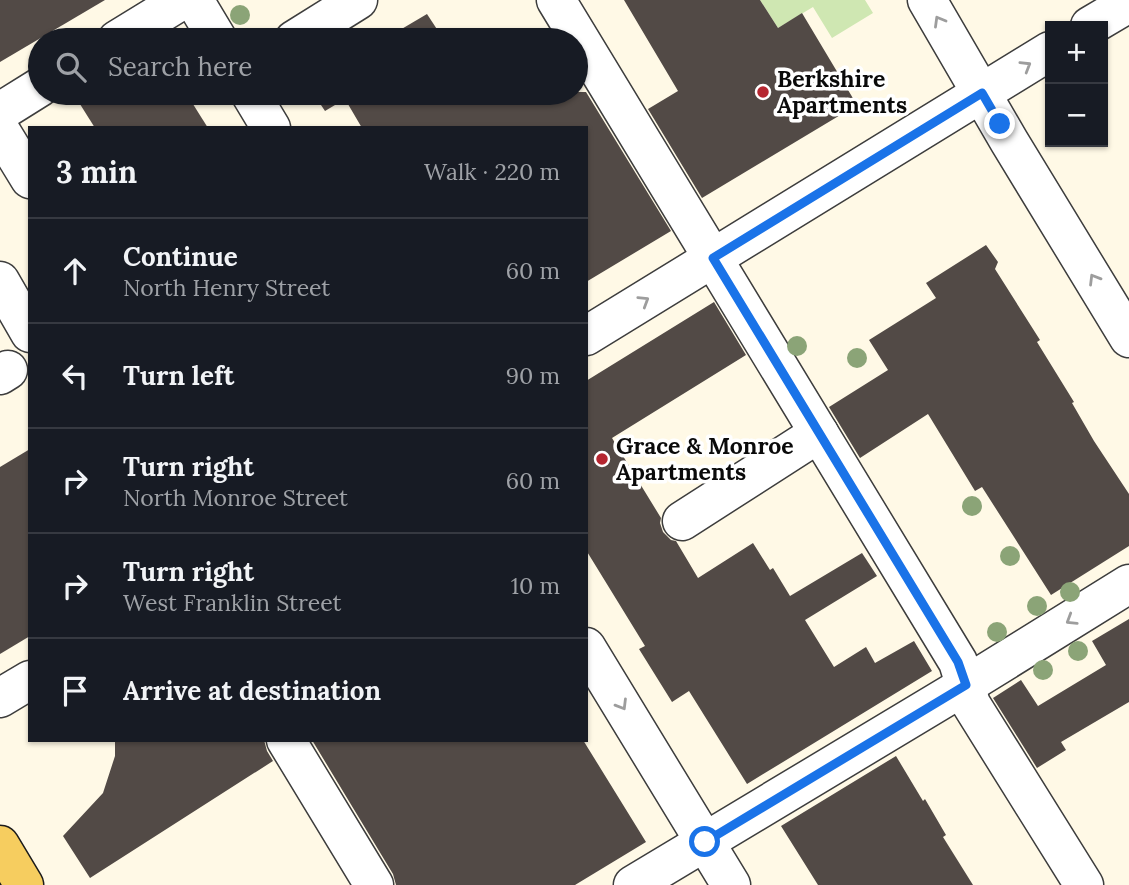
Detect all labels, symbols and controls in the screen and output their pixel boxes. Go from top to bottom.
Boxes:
one-way arrow [935,16,948,29]
map controls [1045,21,1108,147]
button: + [1045,21,1108,84]
search box [28,28,588,105]
icon: search [52,48,90,86]
text: Search here [108,50,252,83]
one-way arrow [1018,61,1031,74]
place label: Berkshire Apartments [777,64,907,119]
marker: Berkshire Apartments [755,84,771,100]
button: − [1045,84,1108,147]
route end [984,108,1015,139]
text: 3 min [56,153,137,191]
text: Walk · 220 m [424,157,560,186]
text: Continue [123,240,238,273]
icon: ahead [56,252,94,290]
text: 60 m [506,256,560,285]
text: North Henry Street [123,273,330,302]
one-way arrow [1089,274,1102,287]
one-way arrow [637,296,650,309]
icon: left [56,357,94,395]
text: Turn left [123,359,234,392]
text: 90 m [506,361,560,390]
place label: Grace & Monroe Apartments [616,431,794,486]
text: Turn right [123,450,254,483]
marker: Grace & Monroe Apartments [594,451,610,467]
icon: right [56,462,94,500]
text: 60 m [506,466,560,495]
text: North Monroe Street [123,483,348,512]
text: Turn right [123,555,254,588]
icon: right [56,567,94,605]
text: 10 m [511,571,560,600]
text: West Franklin Street [123,588,341,617]
one-way arrow [1066,611,1079,624]
icon: arrive [56,672,94,710]
text: Arrive at destination [123,674,381,707]
one-way arrow [613,698,626,711]
route start [689,826,720,857]

